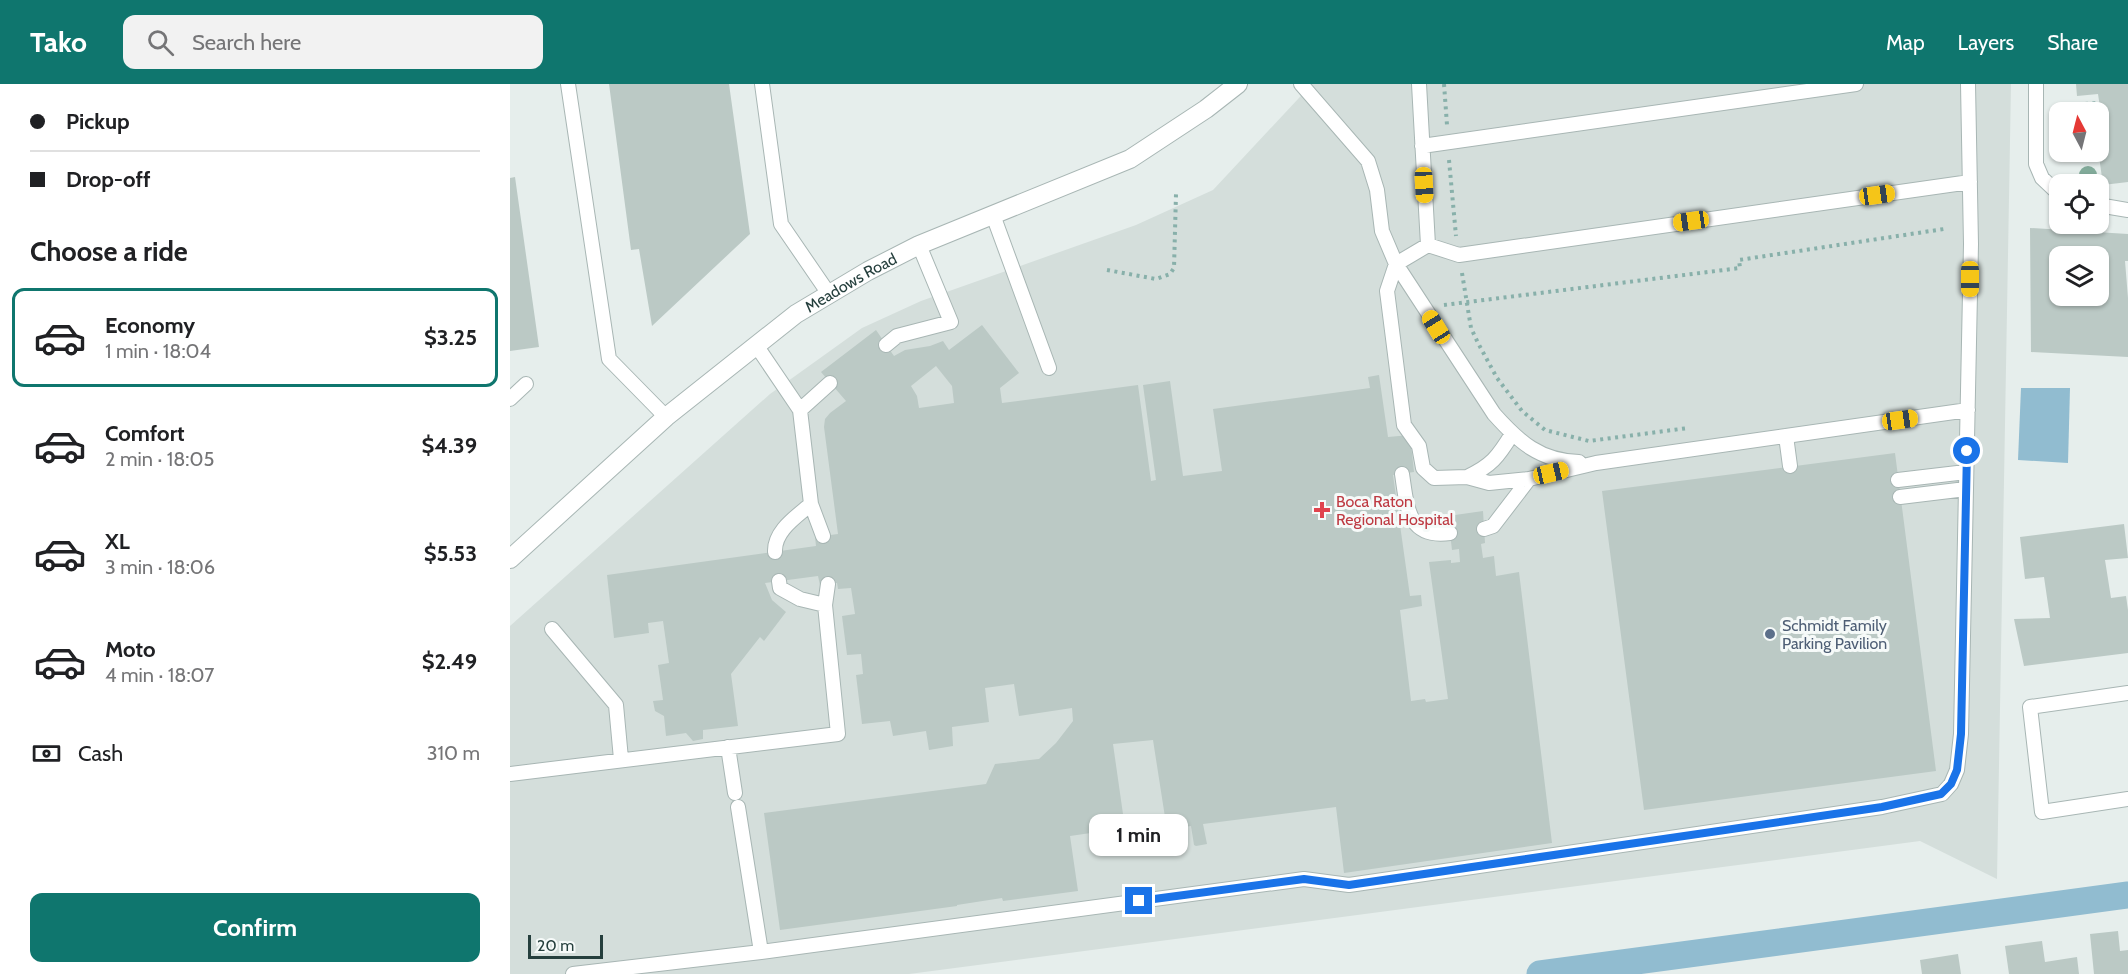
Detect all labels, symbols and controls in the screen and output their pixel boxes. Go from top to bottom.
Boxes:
search box [123,15,543,69]
text: Tako [30,25,87,59]
icon: search [144,26,177,59]
text: Search here [192,29,301,56]
text: Map [1886,30,1925,55]
text: Layers [1958,30,2014,55]
text: Share [2047,30,2098,55]
north arrow [2049,102,2109,162]
map controls [2049,102,2109,306]
text: Pickup [66,108,130,135]
text: Drop-off [66,166,150,193]
car [1414,167,1434,203]
button: locate [2049,174,2109,234]
car [1858,184,1896,206]
car [1672,210,1710,232]
text: Choose a ride [30,235,188,268]
button: layers [2049,246,2109,306]
street label: Meadows Road [801,249,900,317]
car [1961,261,1979,297]
car [1419,307,1453,347]
icon: car [33,311,87,365]
text: Economy [105,312,195,339]
text: $3.25 [424,324,477,351]
text: 1 min · 18:04 [105,339,211,363]
car [1881,409,1919,431]
icon: car [33,419,87,473]
text: Comfort [105,420,184,447]
text: $4.39 [421,432,477,459]
route start [1953,437,1980,464]
text: 2 min · 18:05 [105,447,214,471]
car [1531,460,1571,486]
place label: Boca Raton Regional Hospital [1336,492,1454,529]
marker: Boca Raton Regional Hospital [1313,501,1331,519]
icon: car [33,527,87,581]
text: XL [105,528,130,555]
text: $5.53 [424,540,477,567]
text: 3 min · 18:06 [105,555,215,579]
place label: Schmidt Family Parking Pavilion [1782,616,1887,653]
marker: Schmidt Family Parking Pavilion [1763,627,1777,641]
icon: car [33,635,87,689]
text: Moto [105,636,156,663]
text: $2.49 [422,648,477,675]
text: 4 min · 18:07 [105,663,214,687]
icon: cash [30,737,63,770]
text: Cash [78,740,123,767]
text: 310 m [427,741,480,765]
callout: 1 min [1090,814,1188,856]
text: 1 min [1116,823,1161,847]
route end [1125,887,1152,914]
button: Confirm [30,893,480,962]
scale bar [528,932,603,960]
text: 20 m [537,936,574,955]

